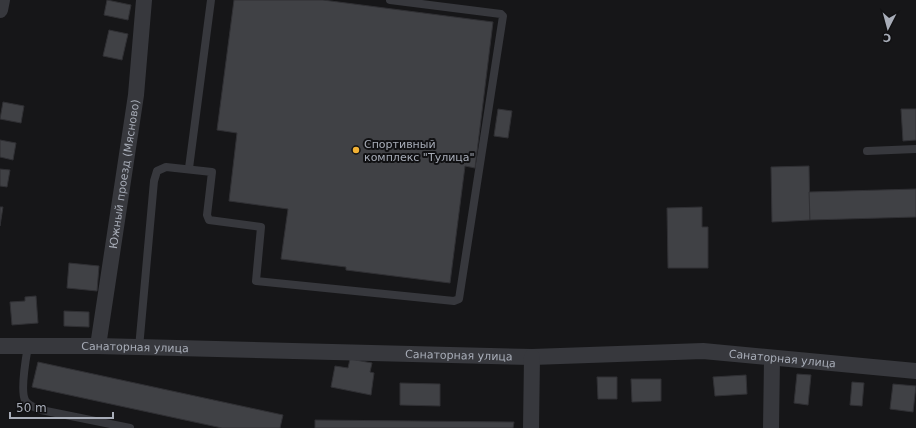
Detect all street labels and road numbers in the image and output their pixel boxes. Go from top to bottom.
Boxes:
street label: Южный проезд (Мясново) [106,98,142,250]
street label: Санаторная улица [81,339,189,355]
street label: Санаторная улица [405,347,513,363]
street label: Санаторная улица [728,347,837,370]

